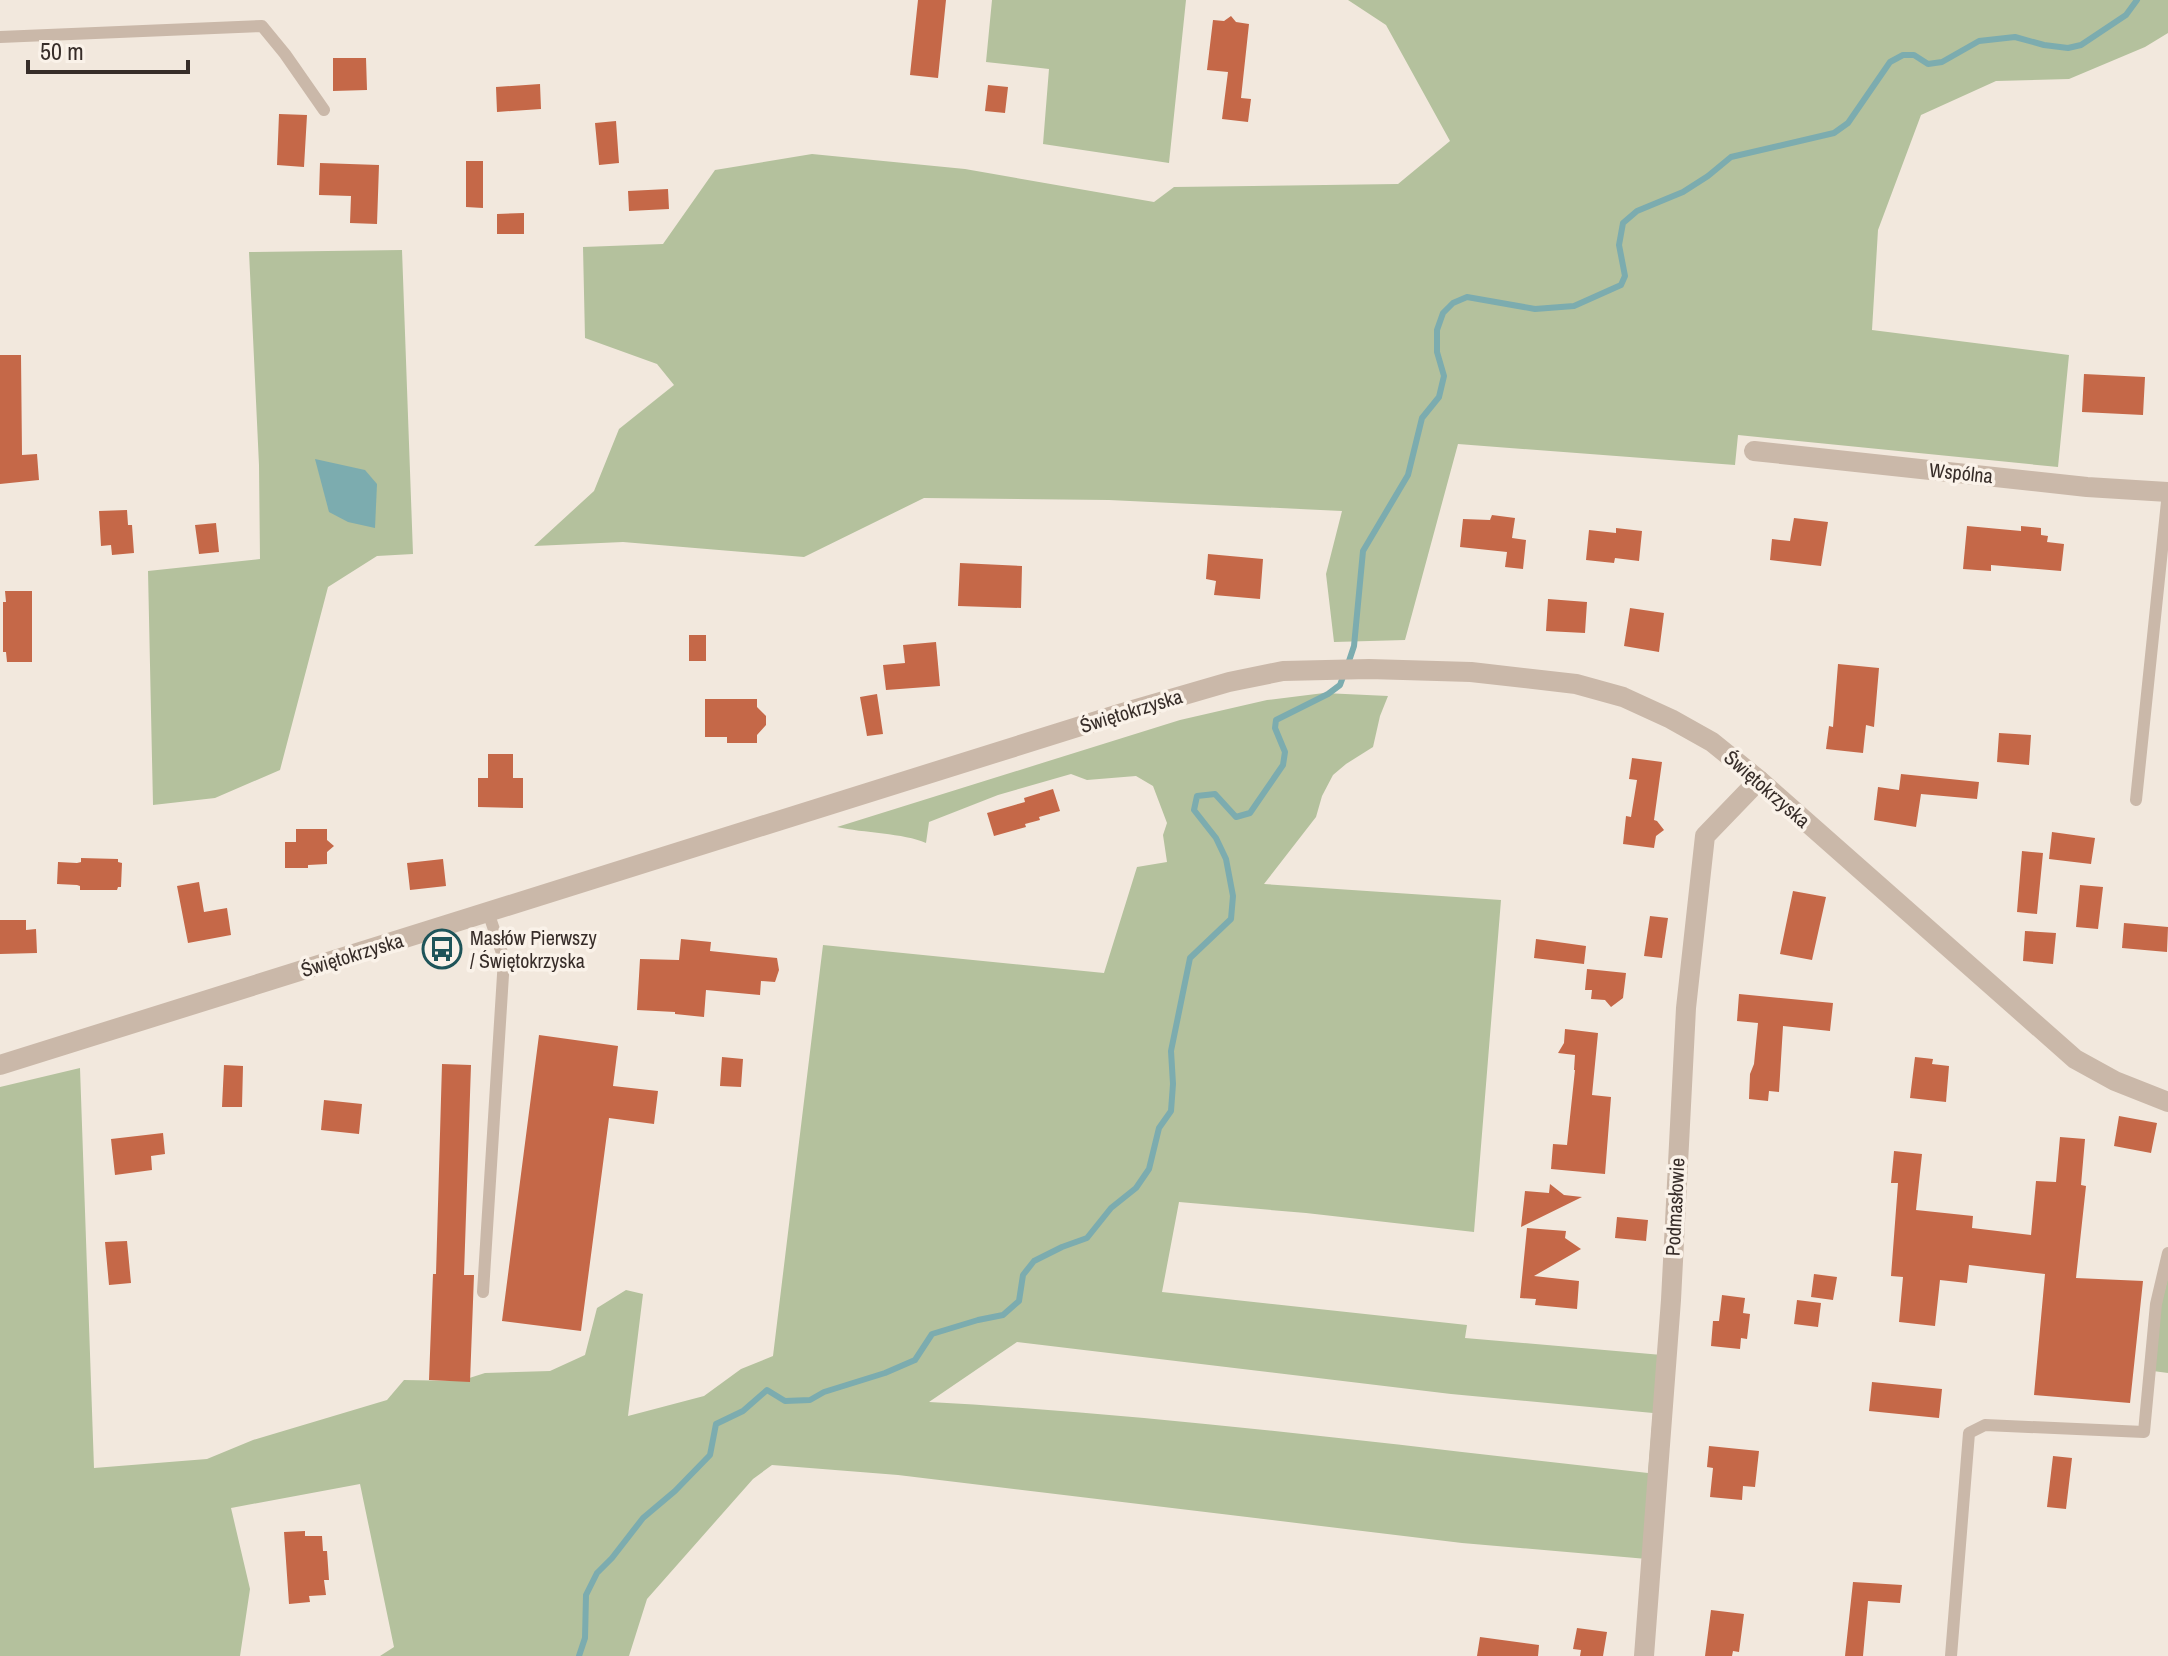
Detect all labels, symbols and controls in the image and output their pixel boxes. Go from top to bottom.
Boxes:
scale bar [28,24,188,74]
text: 50 m [40,35,84,67]
street label: Wspólna [1928,456,1994,489]
street label: Świętokrzyska [1076,682,1185,739]
street label: Świętokrzyska [1719,744,1816,833]
place label: Masłów Pierwszy / Świętokrzyska [470,924,597,974]
street label: Świętokrzyska [297,926,406,983]
bus stop icon: Masłów Pierwszy / Świętokrzyska [421,928,463,970]
street label: Podmasłowie [1658,1157,1691,1257]

